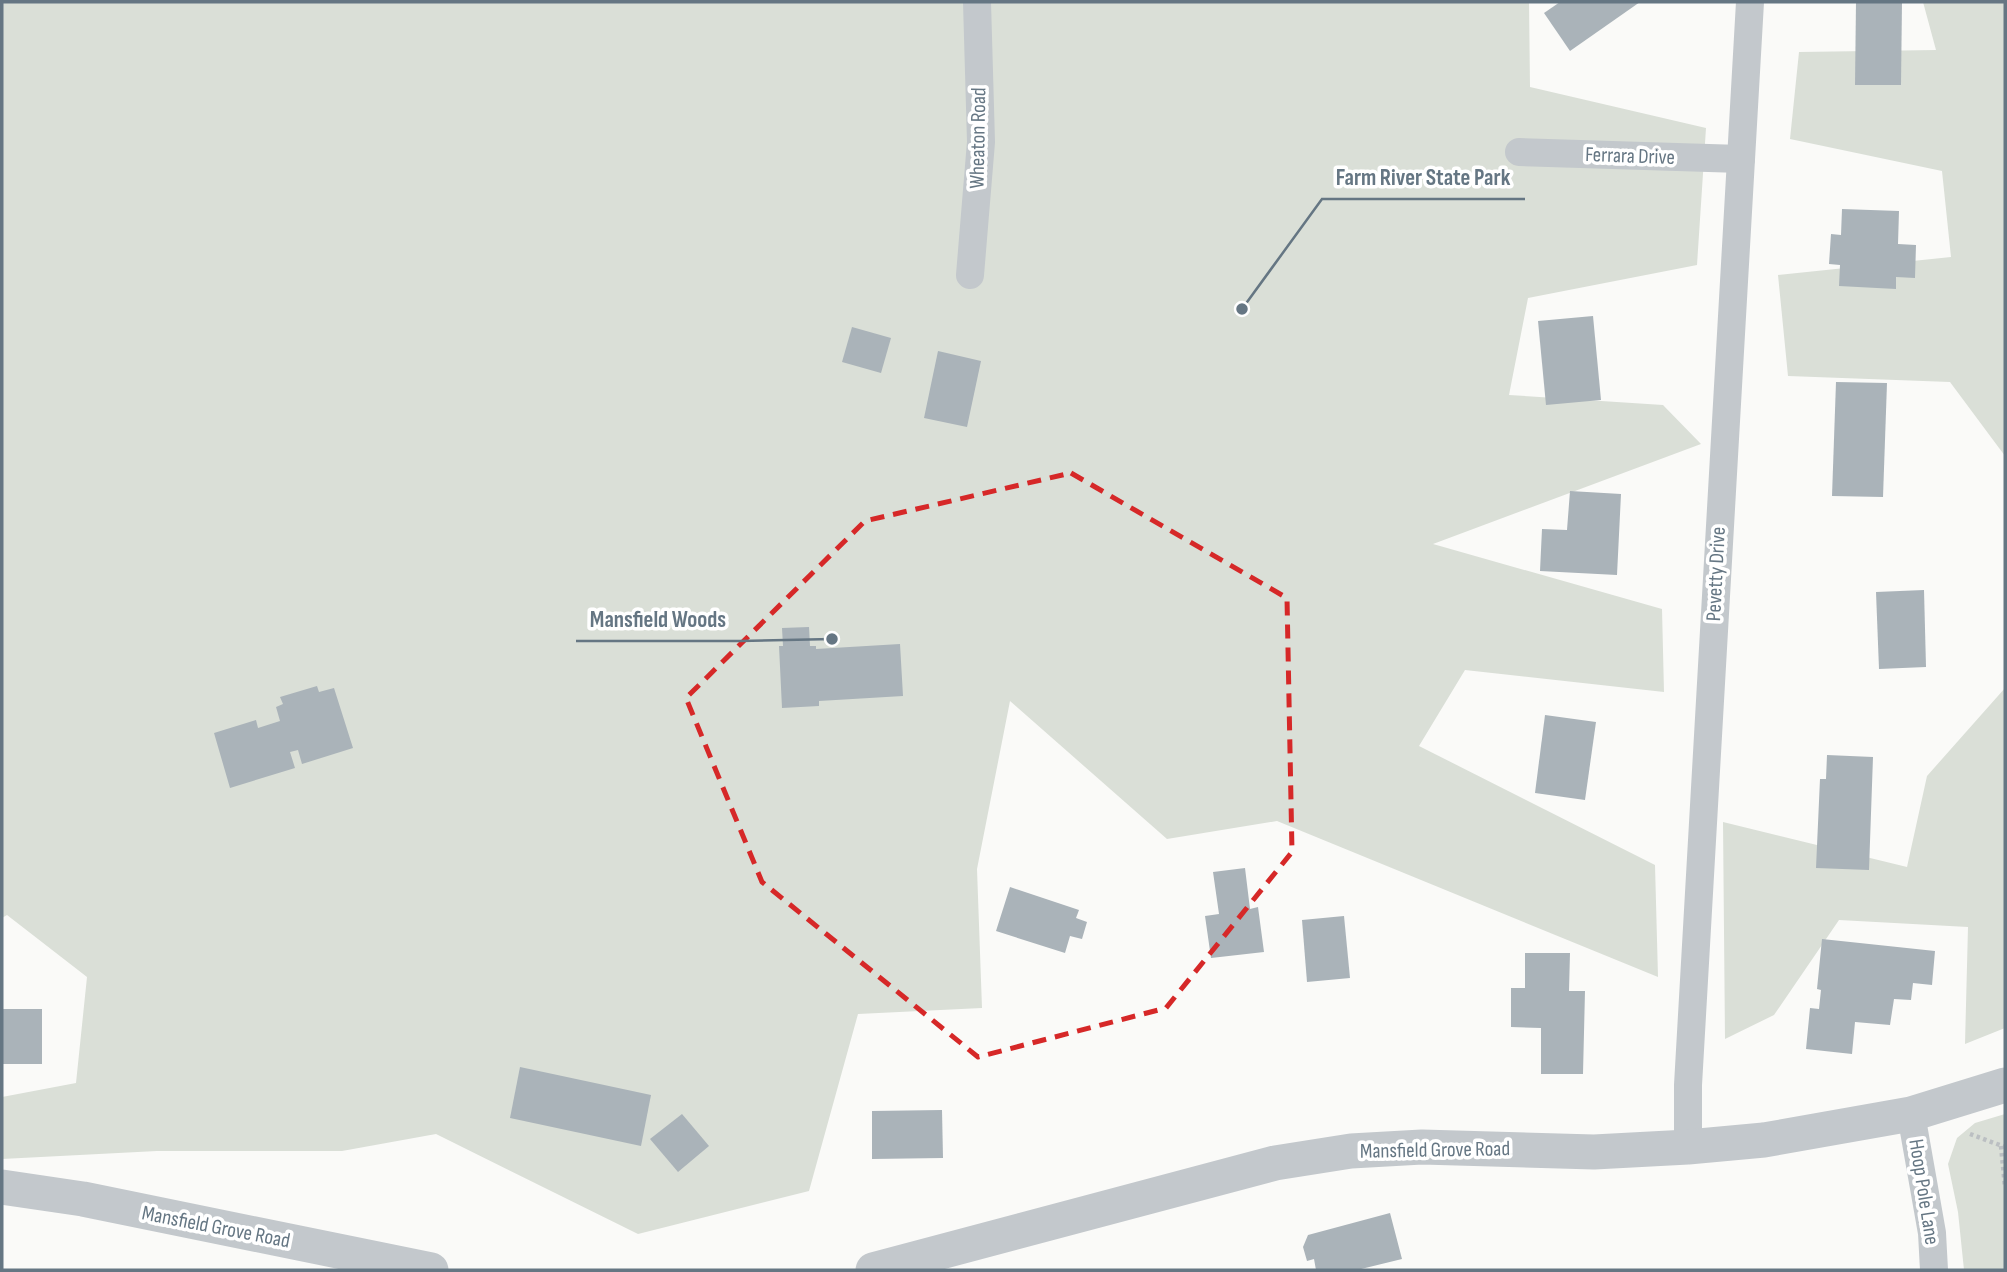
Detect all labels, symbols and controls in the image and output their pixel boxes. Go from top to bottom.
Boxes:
street label: Wheaton Road [965,87,991,189]
street label: Ferrara Drive [1585,142,1675,170]
callout: Farm River State Park [1322,155,1525,199]
text: Farm River State Park [1336,164,1511,192]
street label: Pevetty Drive [1701,526,1731,622]
callout: Mansfield Woods [576,597,740,641]
text: Mansfield Woods [590,606,726,634]
street label: Mansfield Grove Road [1360,1136,1510,1164]
street label: Hoop Pole Lane [1903,1137,1945,1247]
street label: Mansfield Grove Road [140,1200,292,1254]

